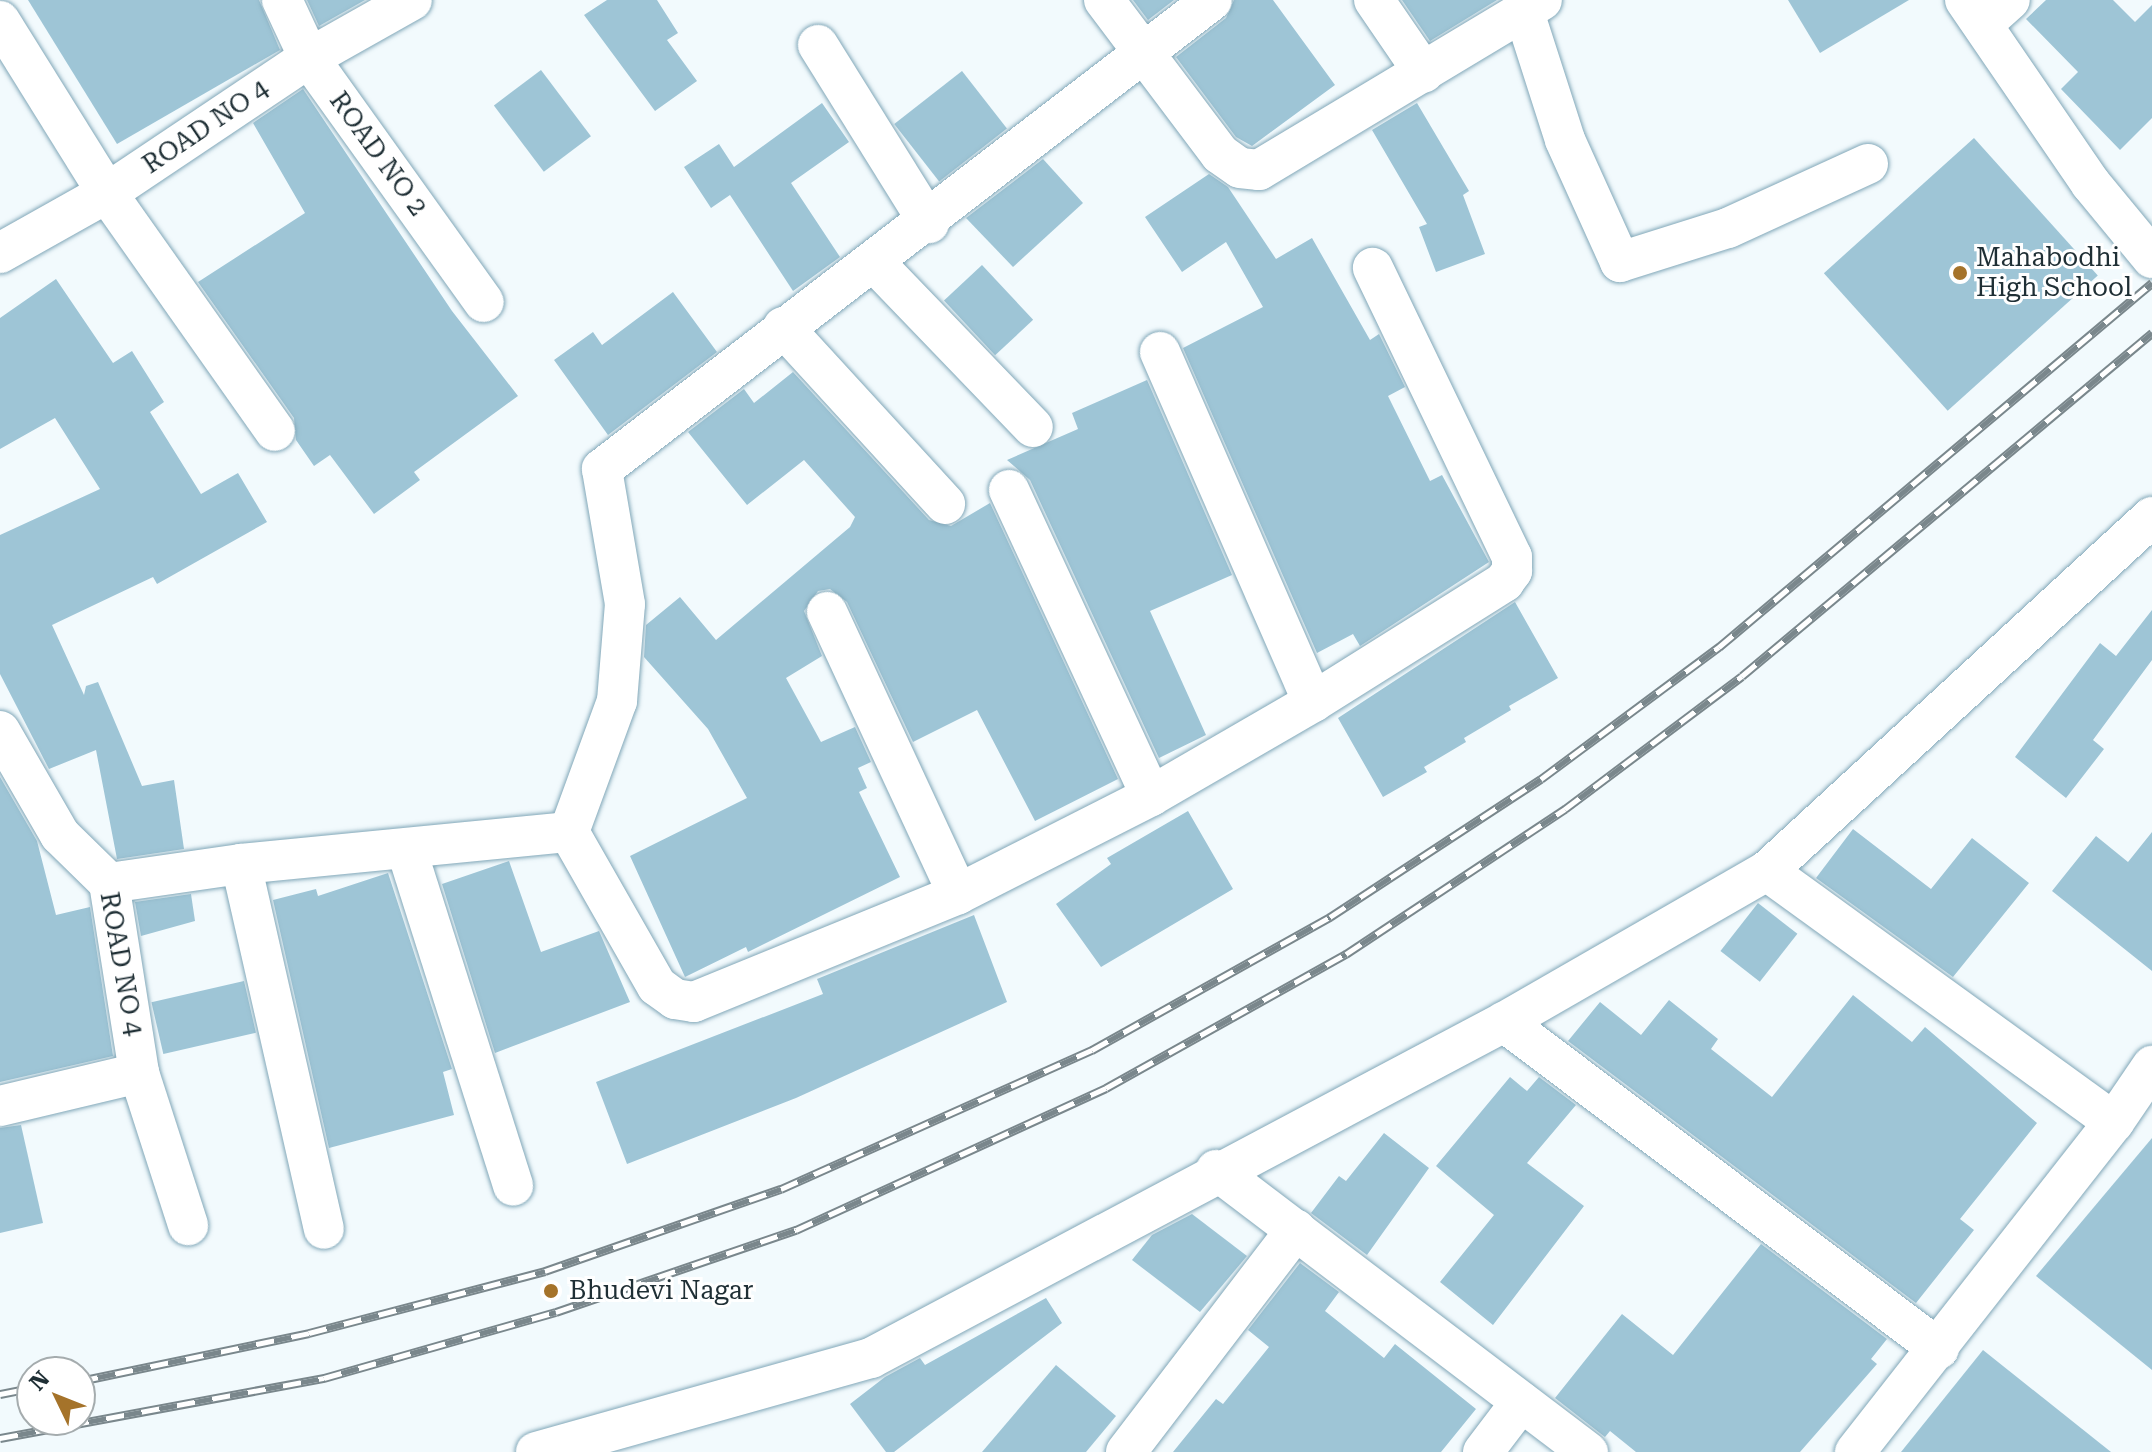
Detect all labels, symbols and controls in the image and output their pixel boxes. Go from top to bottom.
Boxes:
street label: ROAD NO 4 [137,73,275,181]
street label: ROAD NO 2 [323,86,433,222]
place label: Mahabodhi High School [1976,242,2132,304]
marker: Mahabodhi High School [1951,264,1969,282]
street label: ROAD NO 4 [93,890,149,1038]
place label: Bhudevi Nagar [569,1275,753,1307]
marker: Bhudevi Nagar [540,1280,562,1302]
north arrow [16,1356,96,1436]
text: N [25,1366,54,1395]

